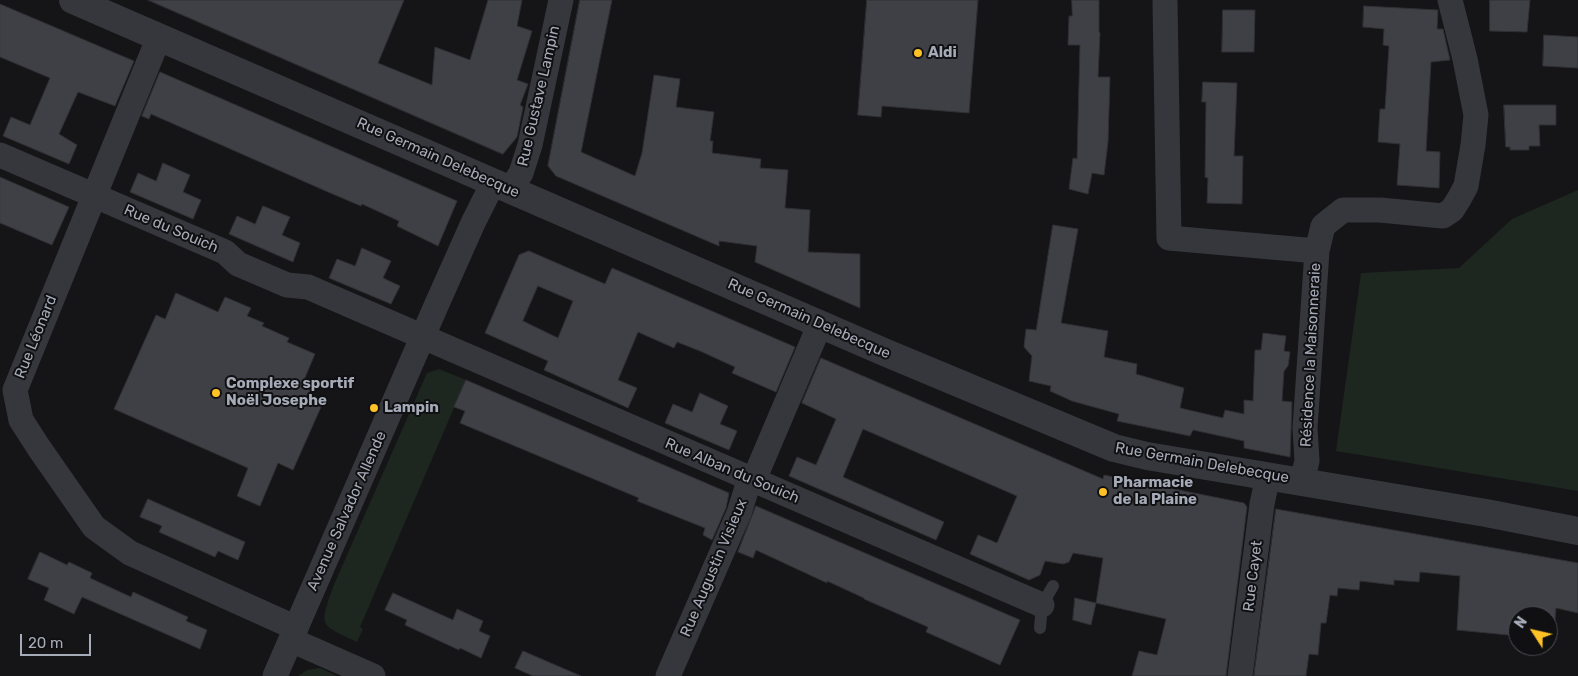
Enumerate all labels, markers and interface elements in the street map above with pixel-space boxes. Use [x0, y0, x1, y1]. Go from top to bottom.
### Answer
street label: Rue Gustave Lampin [514, 24, 564, 168]
place label: Aldi [928, 44, 957, 62]
marker: Aldi [912, 47, 924, 59]
street label: Rue Germain Delebecque [354, 114, 522, 202]
street label: Rue du Souich [121, 201, 221, 257]
street label: Résidence la Maisonneraie [1297, 262, 1325, 448]
street label: Rue Germain Delebecque [725, 275, 893, 363]
street label: Rue Léonard [11, 293, 61, 381]
place label: Complexe sportif Noël Josephe [226, 375, 354, 410]
marker: Complexe sportif Noël Josephe [210, 387, 222, 399]
place label: Lampin [384, 399, 439, 417]
marker: Lampin [368, 402, 380, 414]
street label: Avenue Salvador Allende [304, 428, 390, 594]
street label: Rue Alban du Souich [662, 435, 802, 507]
street label: Rue Germain Delebecque [1114, 439, 1290, 487]
place label: Pharmacie de la Plaine [1113, 474, 1197, 509]
marker: Pharmacie de la Plaine [1097, 486, 1109, 498]
street label: Rue Augustin Visieux [677, 496, 751, 640]
street label: Rue Cayet [1240, 540, 1266, 612]
north arrow [1508, 606, 1558, 656]
text: N [1511, 614, 1531, 632]
scale bar [22, 624, 94, 656]
text: 20 m [28, 634, 63, 652]

